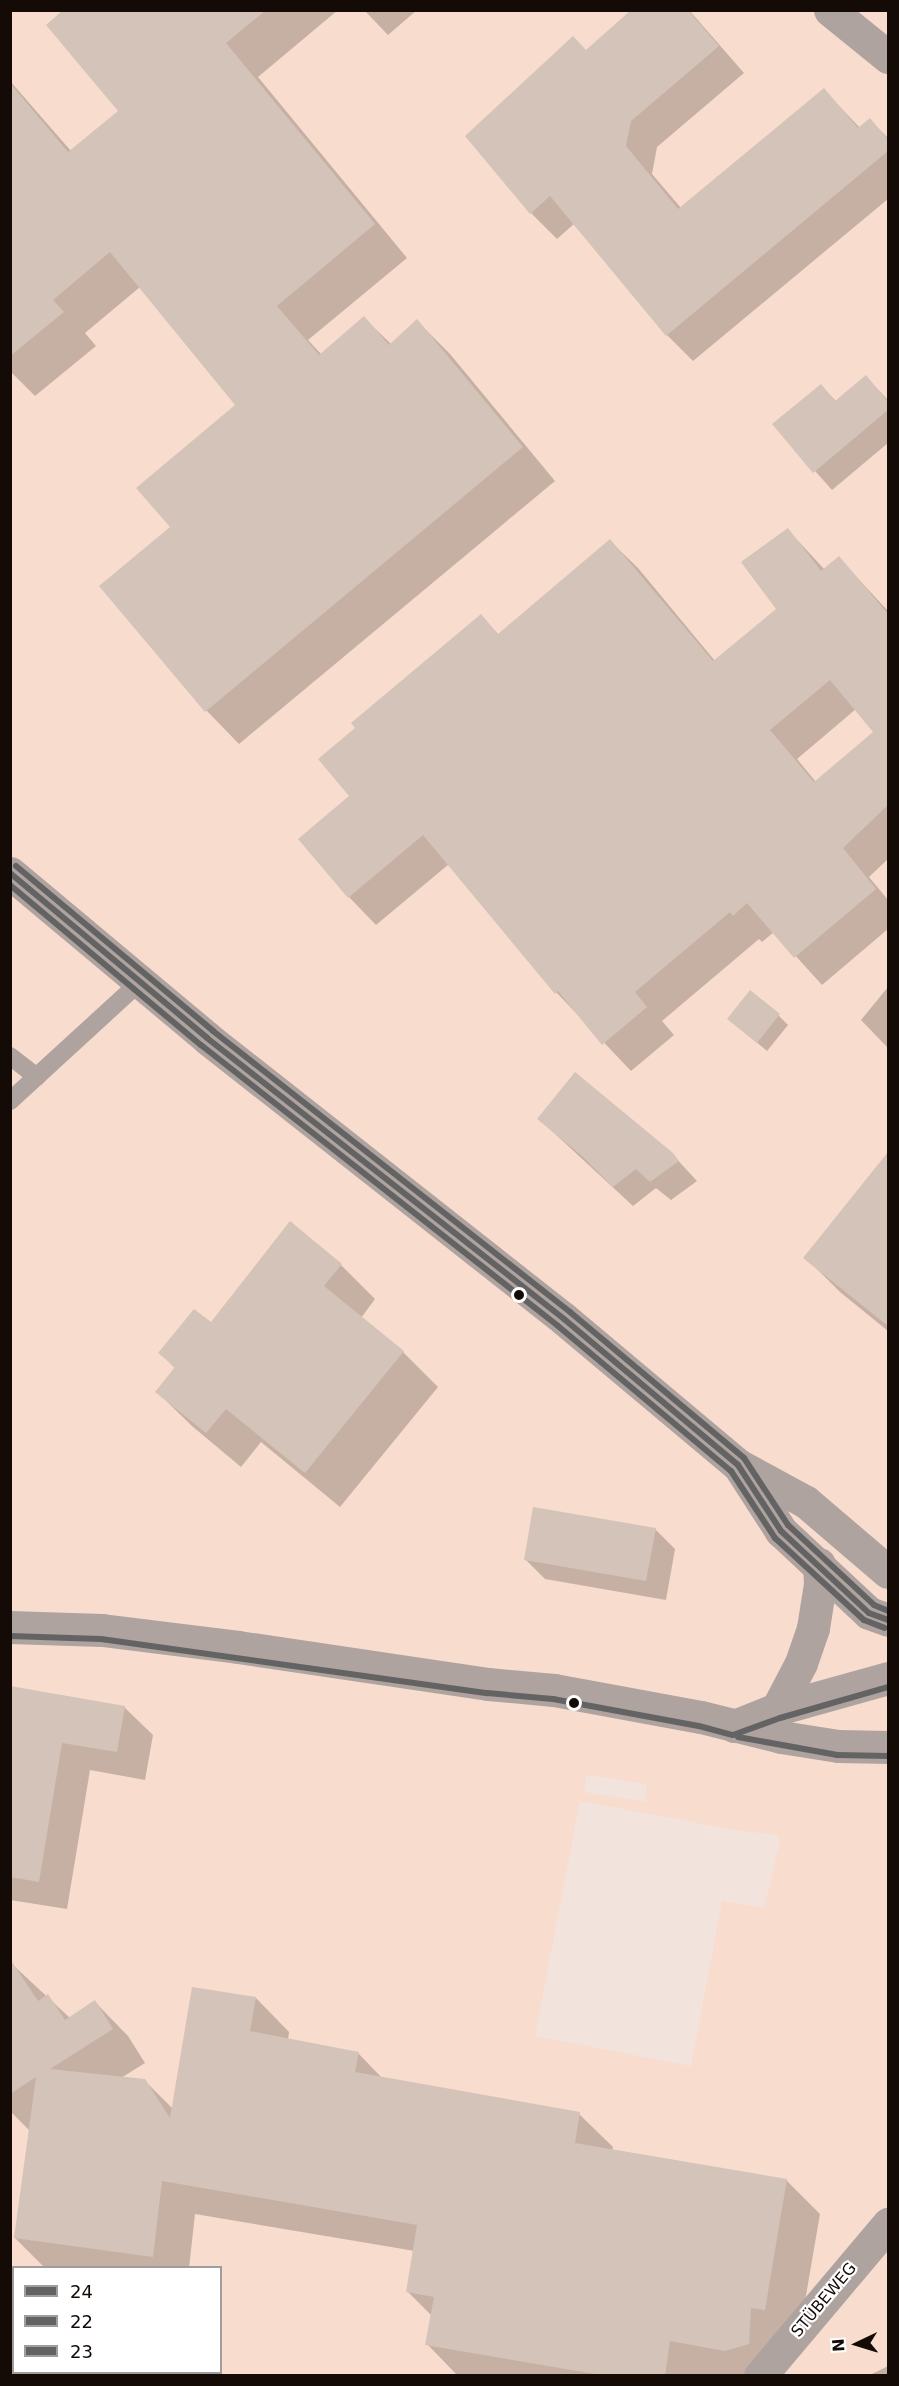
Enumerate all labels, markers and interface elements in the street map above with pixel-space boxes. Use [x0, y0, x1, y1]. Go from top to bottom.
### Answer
unlabelled marker [513, 1289, 525, 1301]
unlabelled marker [568, 1697, 580, 1709]
street label: STÜBEWEG [787, 2259, 861, 2341]
legend [12, 2266, 222, 2374]
text: 24 [70, 2281, 93, 2302]
text: 22 [70, 2311, 93, 2332]
north arrow [827, 2314, 887, 2374]
text: N [829, 2338, 848, 2353]
text: 23 [70, 2341, 93, 2362]

